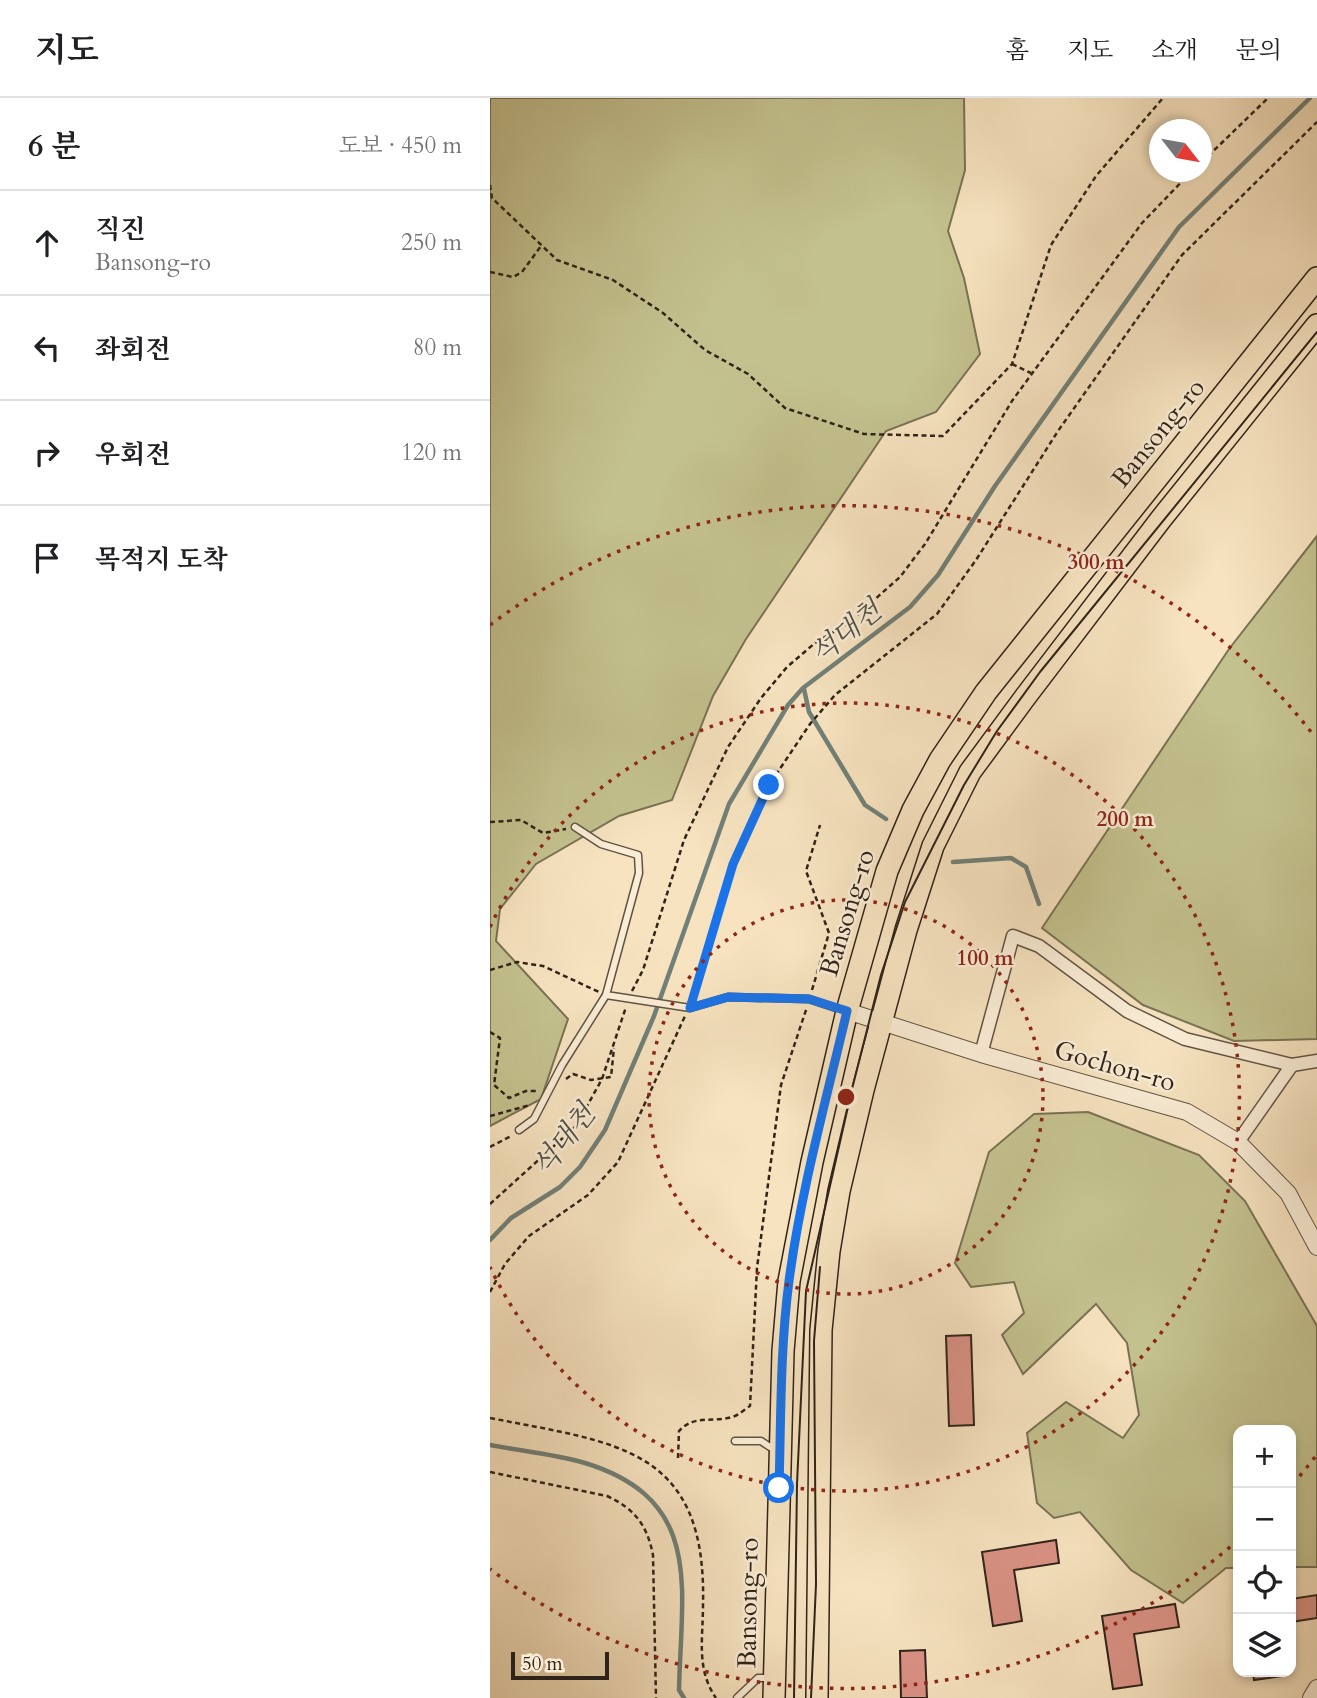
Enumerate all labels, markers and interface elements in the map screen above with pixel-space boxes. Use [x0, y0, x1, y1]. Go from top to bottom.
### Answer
text: 지도 [35, 28, 99, 73]
text: 홈 [1006, 34, 1029, 67]
text: 지도 [1067, 34, 1113, 67]
text: 소개 [1151, 34, 1198, 67]
text: 문의 [1236, 34, 1282, 67]
north arrow [1149, 119, 1212, 182]
text: 6 분 [28, 126, 80, 167]
text: 도보 · 450 m [338, 130, 462, 161]
text: 직진 [95, 212, 145, 247]
icon: ahead [28, 224, 66, 262]
text: 250 m [401, 227, 462, 258]
text: Bansong-ro [95, 247, 211, 278]
icon: left [28, 329, 66, 367]
text: 좌회전 [95, 332, 170, 367]
text: 80 m [413, 332, 462, 363]
street label: Bansong-ro [1103, 371, 1213, 495]
icon: right [28, 434, 66, 472]
text: 우회전 [95, 437, 170, 472]
text: 120 m [401, 437, 462, 468]
icon: arrive [28, 539, 66, 577]
text: 목적지 도착 [95, 542, 228, 577]
text: 300 m [1067, 548, 1125, 577]
water label: 석대천 [803, 590, 891, 672]
route end [753, 769, 784, 800]
text: 200 m [1096, 805, 1154, 834]
street label: Bansong-ro [811, 845, 883, 981]
text: 100 m [956, 944, 1014, 973]
street label: Gochon-ro [1050, 1032, 1180, 1100]
centre of rings [834, 1085, 858, 1109]
water label: 석대천 [524, 1095, 605, 1184]
map controls [1233, 1425, 1296, 1677]
button: + [1233, 1425, 1296, 1488]
route start [763, 1472, 794, 1503]
button: − [1233, 1488, 1296, 1551]
street label: Bansong-ro [729, 1537, 767, 1669]
button: locate [1233, 1551, 1296, 1614]
button: layers [1233, 1614, 1296, 1677]
scale bar [511, 1649, 609, 1681]
text: 50 m [522, 1651, 563, 1677]

